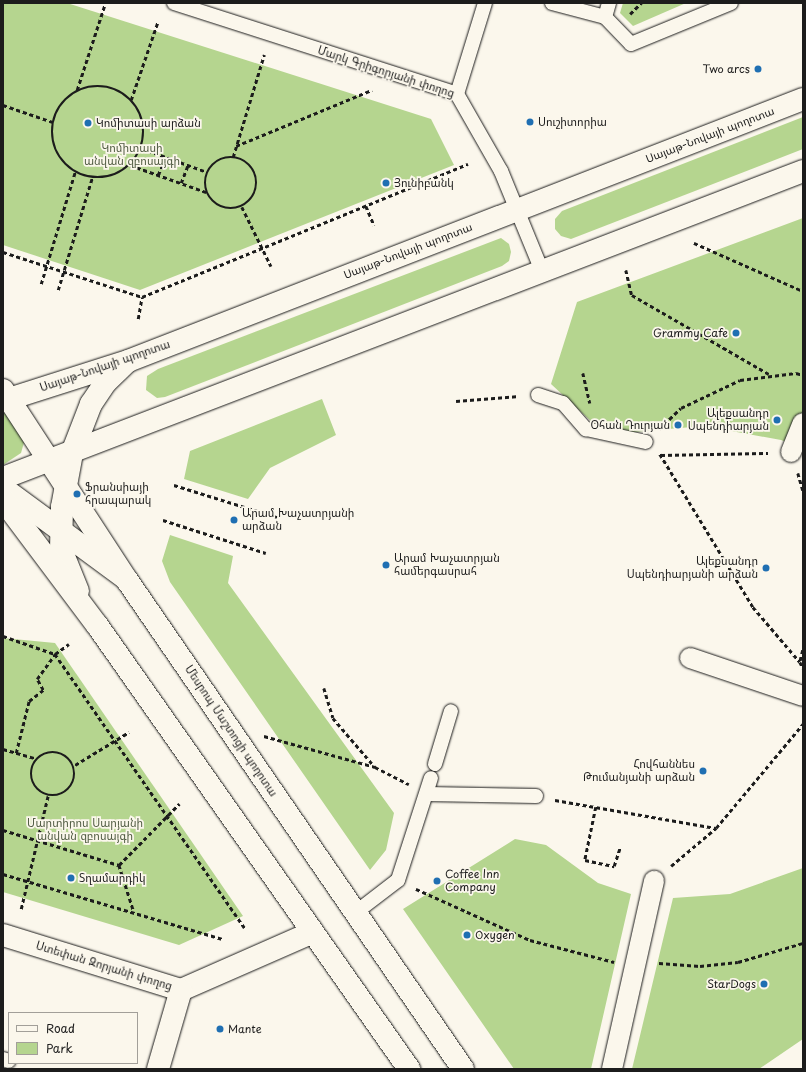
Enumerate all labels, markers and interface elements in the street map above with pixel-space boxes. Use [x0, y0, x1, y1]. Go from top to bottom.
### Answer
street label: Մարկ Գրիգորյանի փողոց [316, 44, 456, 100]
place label: Two arcs [702, 62, 750, 76]
marker: Two arcs [753, 64, 763, 74]
street label: Սայաթ-Նովայի պողոտա [644, 104, 776, 166]
place label: Սուշիտորիա [538, 115, 607, 129]
place label: Կոմիտասի արձան [96, 116, 201, 130]
marker: Սուշիտորիա [525, 117, 535, 127]
marker: Կոմիտասի արձան [83, 118, 93, 128]
park label: Կոմիտասի անվան զբոսայգի [84, 142, 180, 168]
place label: Յունիբանկ [394, 176, 454, 190]
marker: Յունիբանկ [381, 178, 391, 188]
street label: Սայաթ-Նովայի պողոտա [342, 220, 474, 282]
place label: Grammy Cafe [653, 326, 728, 340]
marker: Grammy Cafe [731, 328, 741, 338]
street label: Սայաթ-Նովայի պողոտա [38, 337, 172, 395]
place label: Ալեքսանդր Սպենդիարյան [688, 407, 769, 433]
marker: Ալեքսանդր Սպենդիարյան [772, 415, 782, 425]
place label: Օհան Դուրյան [590, 418, 670, 432]
marker: Օհան Դուրյան [673, 420, 683, 430]
place label: Ֆրանսիայի հրապարակ [85, 481, 151, 507]
marker: Ֆրանսիայի հրապարակ [72, 489, 82, 499]
place label: Արամ Խաչատրյանի արձան [242, 507, 354, 533]
marker: Արամ Խաչատրյանի արձան [229, 515, 239, 525]
place label: Արամ Խաչատրյան համերգասրահ [394, 552, 500, 578]
place label: Ալեքսանդր Սպենդիարյանի արձան [627, 555, 758, 581]
marker: Արամ Խաչատրյան համերգասրահ [381, 560, 391, 570]
marker: Ալեքսանդր Սպենդիարյանի արձան [761, 563, 771, 573]
street label: Մեսրոպ Մաշտոցի պողոտա [182, 663, 280, 799]
place label: Հովհաննես Թումանյանի արձան [583, 758, 695, 784]
marker: Հովհաննես Թումանյանի արձան [698, 766, 708, 776]
park label: Մարտիրոս Սարյանի անվան զբոսայգի [27, 817, 143, 843]
place label: Coffee Inn Company [445, 868, 500, 894]
place label: Տղամարդիկ [79, 871, 145, 885]
marker: Տղամարդիկ [66, 873, 76, 883]
marker: Coffee Inn Company [432, 876, 442, 886]
place label: Oxygen [475, 928, 515, 942]
marker: Oxygen [462, 930, 472, 940]
street label: Ստեփան Զորյանի փողոց [34, 939, 174, 993]
place label: StarDogs [707, 977, 756, 991]
marker: StarDogs [759, 979, 769, 989]
legend [8, 1012, 138, 1064]
text: Road [46, 1019, 75, 1037]
place label: Mante [228, 1022, 262, 1036]
marker: Mante [215, 1024, 225, 1034]
text: Park [46, 1039, 73, 1057]

